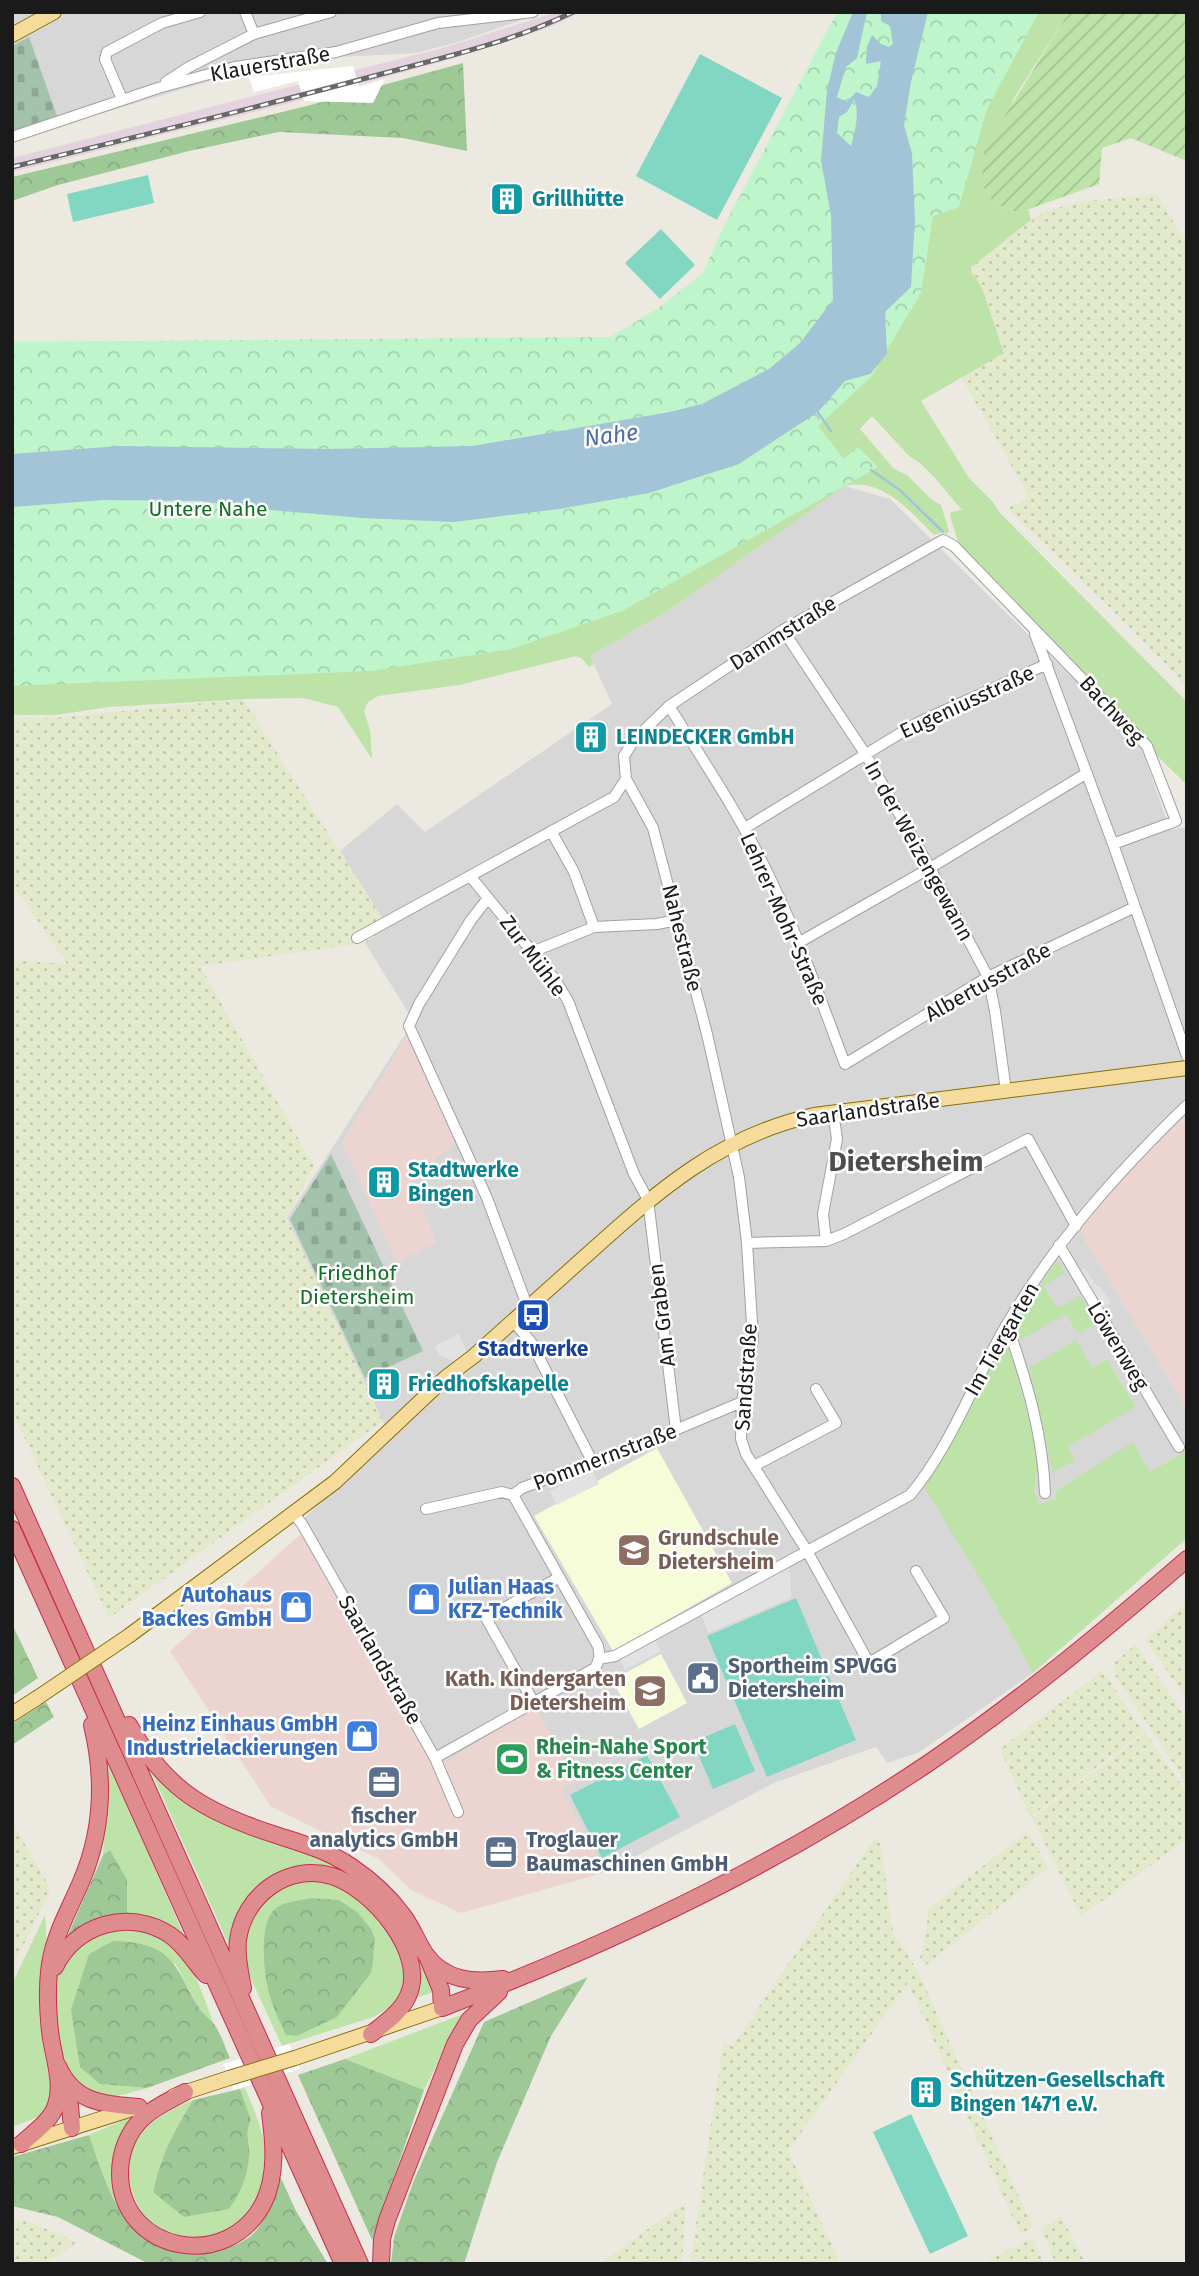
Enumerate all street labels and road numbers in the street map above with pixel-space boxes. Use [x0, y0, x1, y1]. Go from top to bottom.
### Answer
street label: Klauerstraße [208, 41, 332, 87]
street label: Dammstraße [725, 590, 841, 676]
street label: Eugeniusstraße [896, 660, 1038, 744]
street label: Bachweg [1074, 670, 1150, 750]
street label: In der Weizengewann [859, 756, 979, 946]
street label: Lehrer-Mohr-Straße [734, 829, 834, 1009]
street label: Nahestraße [656, 882, 708, 994]
street label: Zur Mühle [494, 910, 572, 1002]
street label: Albertusstraße [921, 937, 1055, 1027]
street label: Saarlandstraße [795, 1087, 941, 1133]
street label: Am Graben [643, 1262, 681, 1368]
street label: Im Tiergarten [959, 1278, 1045, 1400]
street label: Löwenweg [1082, 1297, 1155, 1395]
street label: Sandstraße [729, 1322, 763, 1432]
street label: Pommernstraße [529, 1418, 681, 1496]
street label: Saarlandstraße [333, 1591, 427, 1729]

